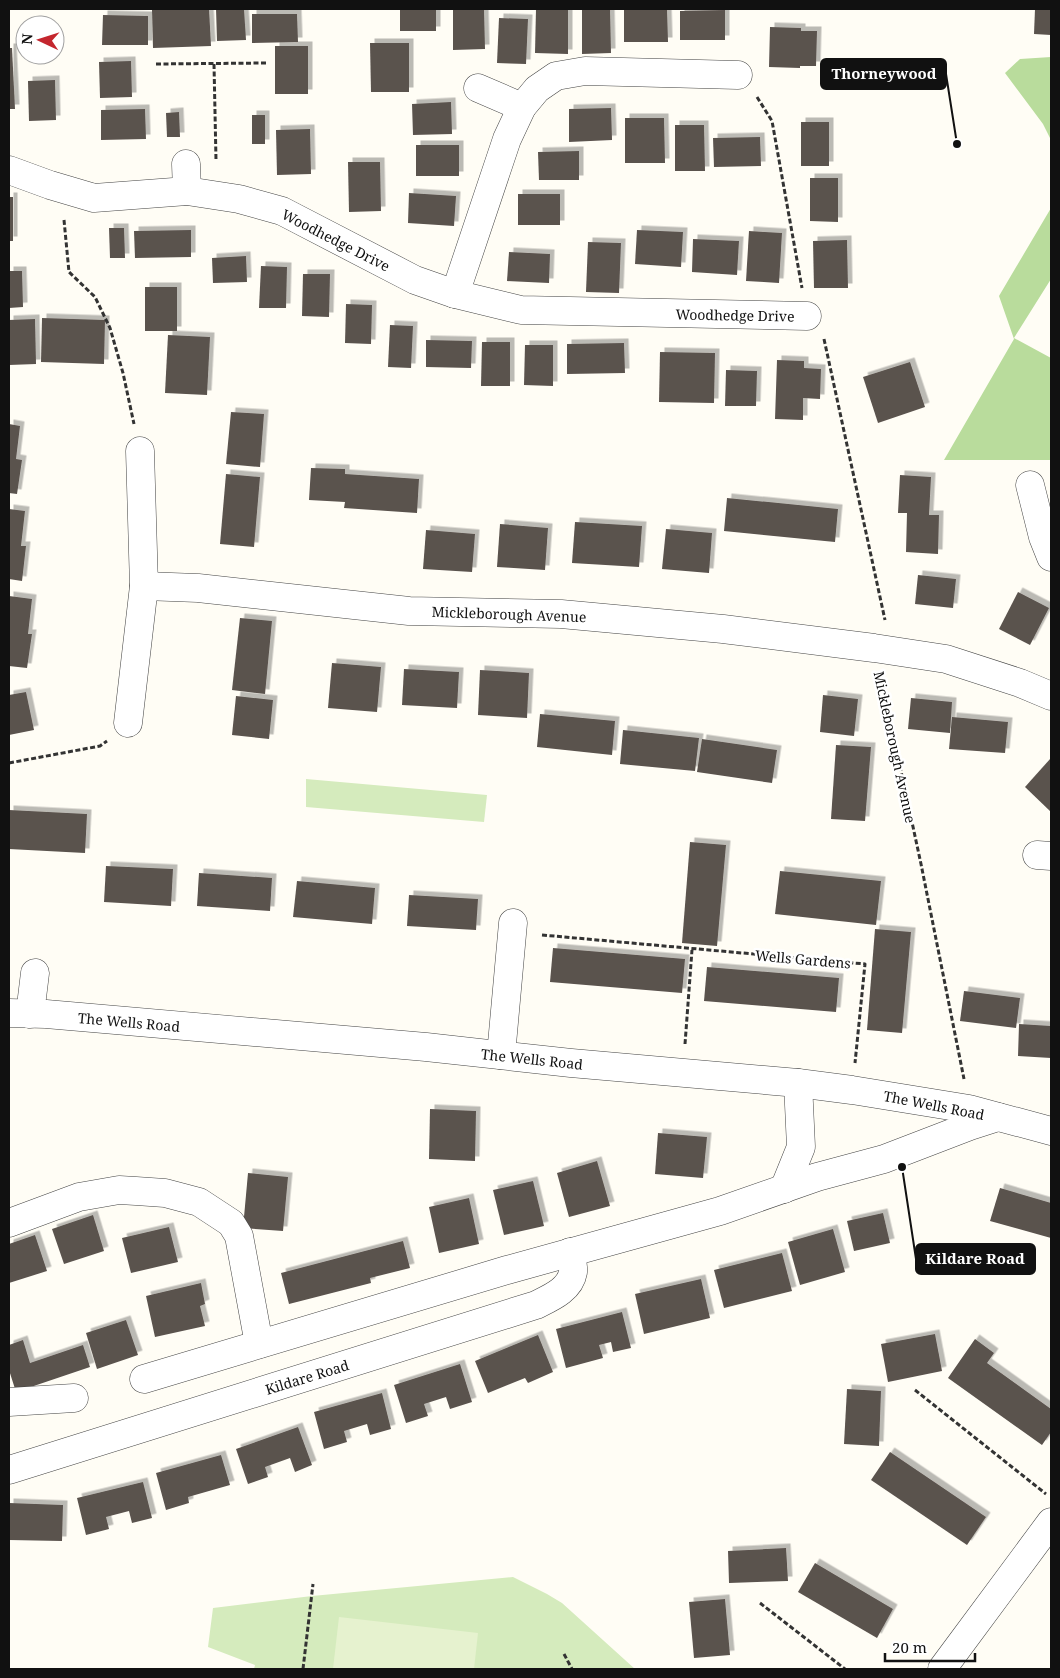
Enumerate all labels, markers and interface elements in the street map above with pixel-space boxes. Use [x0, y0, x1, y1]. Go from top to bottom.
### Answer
north arrow [15, 15, 65, 65]
text: N [17, 33, 36, 45]
callout: Thorneywood [821, 59, 946, 89]
text: Thorneywood [831, 63, 937, 83]
street label: Woodhedge Drive [279, 205, 393, 275]
street label: Woodhedge Drive [675, 304, 795, 326]
street label: Mickleborough Avenue [431, 602, 587, 626]
street label: Mickleborough Avenue [870, 669, 920, 825]
street label: Wells Gardens [754, 945, 852, 973]
street label: The Wells Road [77, 1008, 181, 1036]
street label: The Wells Road [480, 1044, 584, 1074]
street label: The Wells Road [882, 1086, 986, 1124]
callout: Kildare Road [916, 1244, 1035, 1274]
text: Kildare Road [925, 1248, 1025, 1268]
street label: Kildare Road [263, 1355, 352, 1399]
scale bar [885, 1630, 975, 1662]
text: 20 m [892, 1637, 927, 1657]

